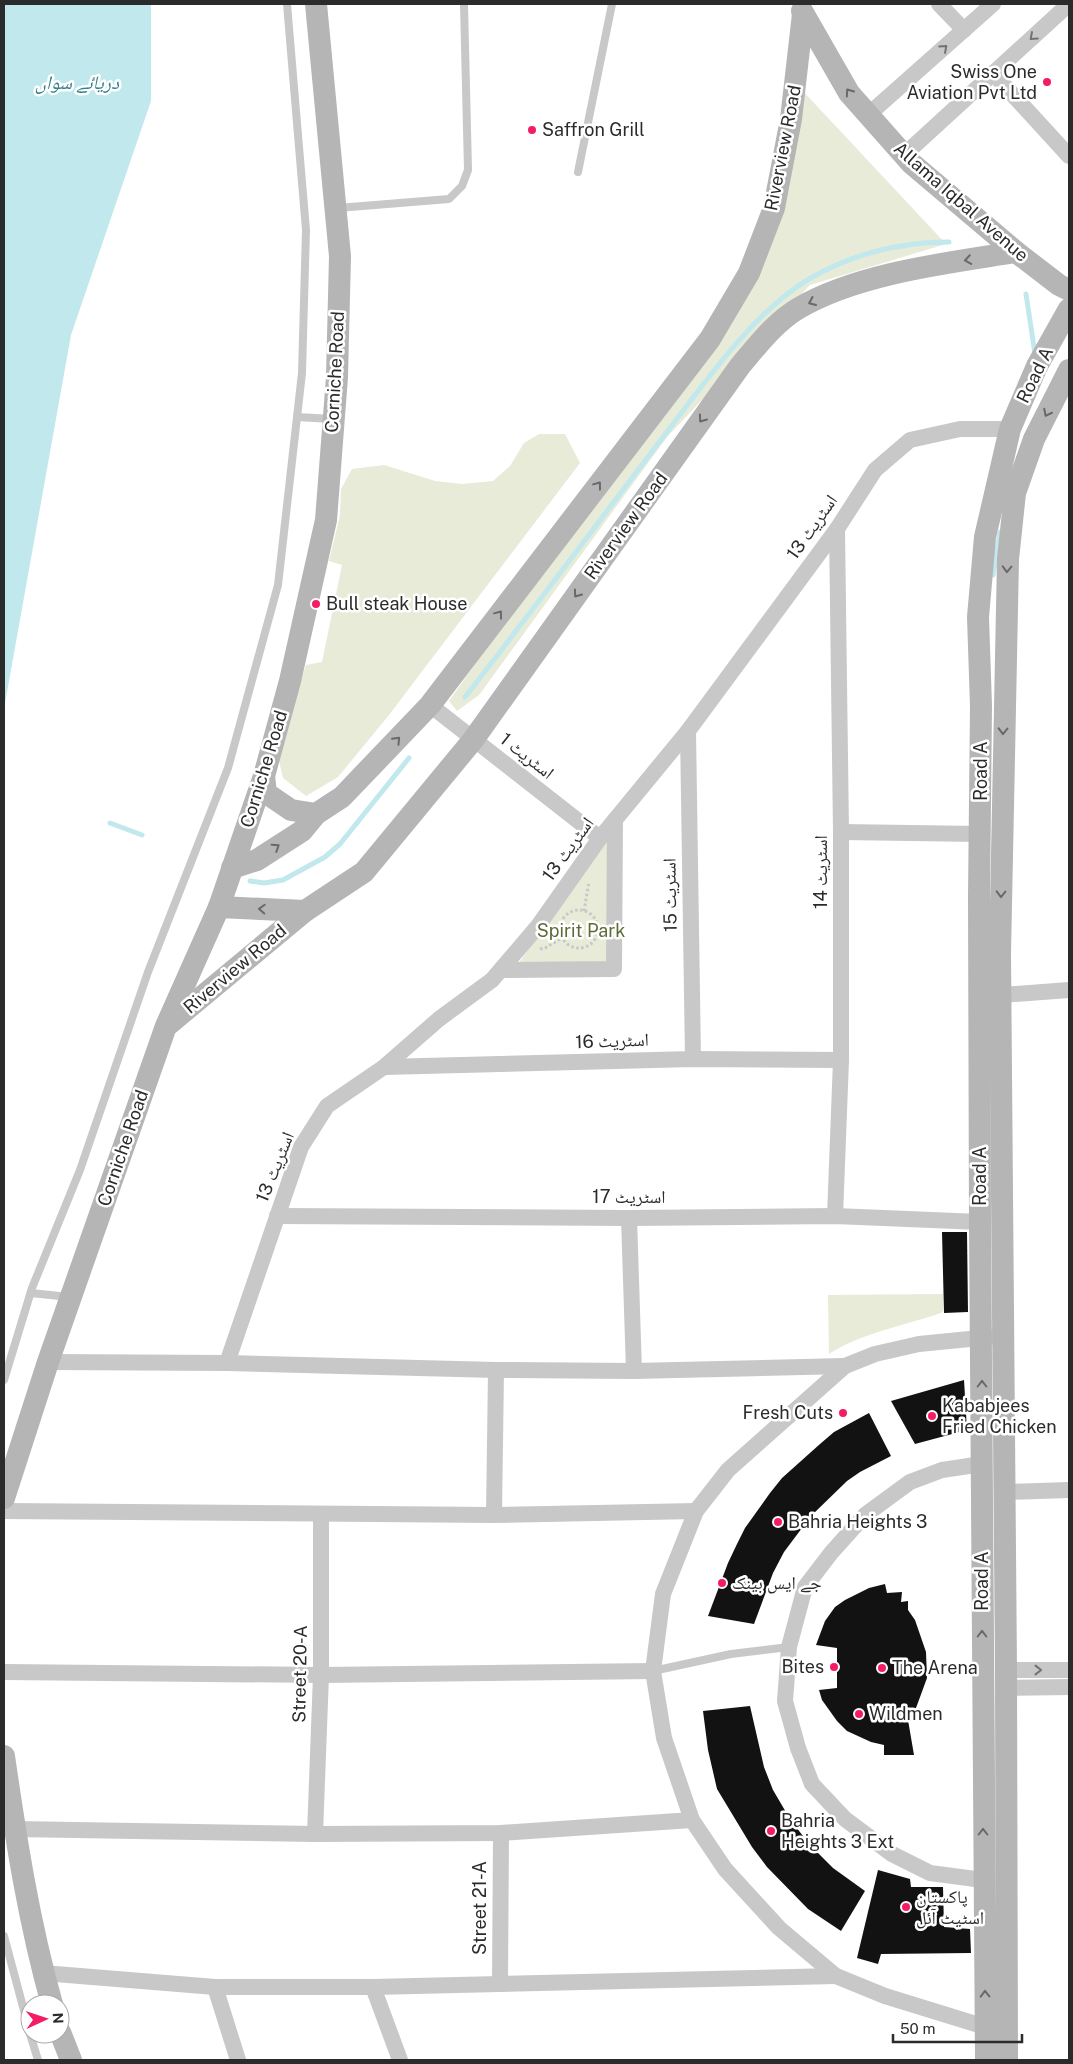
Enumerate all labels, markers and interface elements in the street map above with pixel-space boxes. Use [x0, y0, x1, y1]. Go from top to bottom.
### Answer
one-way arrow [1030, 31, 1039, 40]
one-way arrow [938, 45, 947, 54]
place label: Swiss One Aviation Pvt Ltd [907, 61, 1037, 103]
water label: دریائے سواں [35, 71, 119, 94]
marker: Swiss One Aviation Pvt Ltd [1041, 76, 1053, 88]
street label: Riverview Road [760, 83, 805, 212]
one-way arrow [846, 88, 855, 97]
place label: Saffron Grill [542, 119, 645, 140]
marker: Saffron Grill [526, 124, 538, 136]
street label: Allama Iqbal Avenue [890, 138, 1033, 266]
one-way arrow [963, 254, 972, 264]
one-way arrow [808, 296, 817, 306]
street label: Corniche Road [321, 311, 348, 433]
street label: Road A [1012, 343, 1057, 406]
one-way arrow [1043, 408, 1053, 417]
one-way arrow [699, 413, 708, 423]
street label: Riverview Road [580, 468, 672, 583]
one-way arrow [593, 482, 601, 491]
street label: اسٹریٹ 13 [782, 490, 842, 563]
one-way arrow [1002, 565, 1013, 573]
one-way arrow [574, 588, 583, 598]
place label: Bull steak House [326, 593, 467, 614]
marker: Bull steak House [310, 598, 322, 610]
one-way arrow [494, 611, 502, 620]
street label: Corniche Road [236, 708, 291, 830]
one-way arrow [998, 727, 1009, 735]
street label: اسٹریٹ 1 [496, 728, 558, 783]
one-way arrow [391, 737, 400, 746]
street label: Road A [970, 741, 991, 801]
street label: اسٹریٹ 13 [537, 813, 598, 885]
street label: اسٹریٹ 14 [810, 835, 831, 909]
one-way arrow [271, 844, 280, 854]
street label: اسٹریٹ 15 [658, 858, 681, 932]
one-way arrow [996, 890, 1006, 898]
one-way arrow [258, 904, 266, 915]
street label: Riverview Road [179, 920, 290, 1018]
park label: Spirit Park [537, 920, 625, 941]
street label: اسٹریٹ 16 [575, 1029, 649, 1053]
street label: Corniche Road [93, 1087, 152, 1209]
street label: اسٹریٹ 13 [251, 1129, 298, 1205]
street label: Road A [969, 1146, 990, 1206]
street label: اسٹریٹ 17 [592, 1186, 666, 1207]
one-way arrow [977, 1380, 987, 1388]
place label: Kababjees Fried Chicken [942, 1395, 1057, 1437]
place label: Fresh Cuts [742, 1402, 833, 1423]
marker: Fresh Cuts [837, 1407, 849, 1419]
marker: Kababjees Fried Chicken [926, 1410, 938, 1422]
place label: Bahria Heights 3 [788, 1511, 927, 1532]
marker: Bahria Heights 3 [772, 1516, 784, 1528]
street label: Road A [971, 1551, 992, 1611]
place label: جے ایس بینک [732, 1572, 822, 1594]
marker: جے ایس بینک [716, 1577, 728, 1589]
street label: Street 20-A [288, 1625, 311, 1723]
one-way arrow [977, 1630, 987, 1638]
place label: Bites [781, 1656, 824, 1677]
place label: The Arena [892, 1657, 978, 1678]
marker: Bites [828, 1661, 840, 1673]
marker: The Arena [876, 1662, 888, 1674]
one-way arrow [1034, 1665, 1042, 1675]
place label: Wildmen [869, 1703, 943, 1724]
marker: Wildmen [853, 1708, 865, 1720]
place label: Bahria Heights 3 Ext [781, 1810, 894, 1852]
marker: Bahria Heights 3 Ext [765, 1825, 777, 1837]
one-way arrow [978, 1827, 988, 1835]
street label: Street 21-A [469, 1861, 490, 1955]
place label: پاکستان اسٹیٹ آئل [916, 1886, 984, 1929]
marker: پاکستان اسٹیٹ آئل [900, 1901, 912, 1913]
one-way arrow [980, 1990, 990, 1998]
north arrow [20, 1994, 70, 2044]
text: N [50, 2012, 66, 2024]
scale bar [893, 2012, 1022, 2044]
text: 50 m [900, 2020, 935, 2037]

